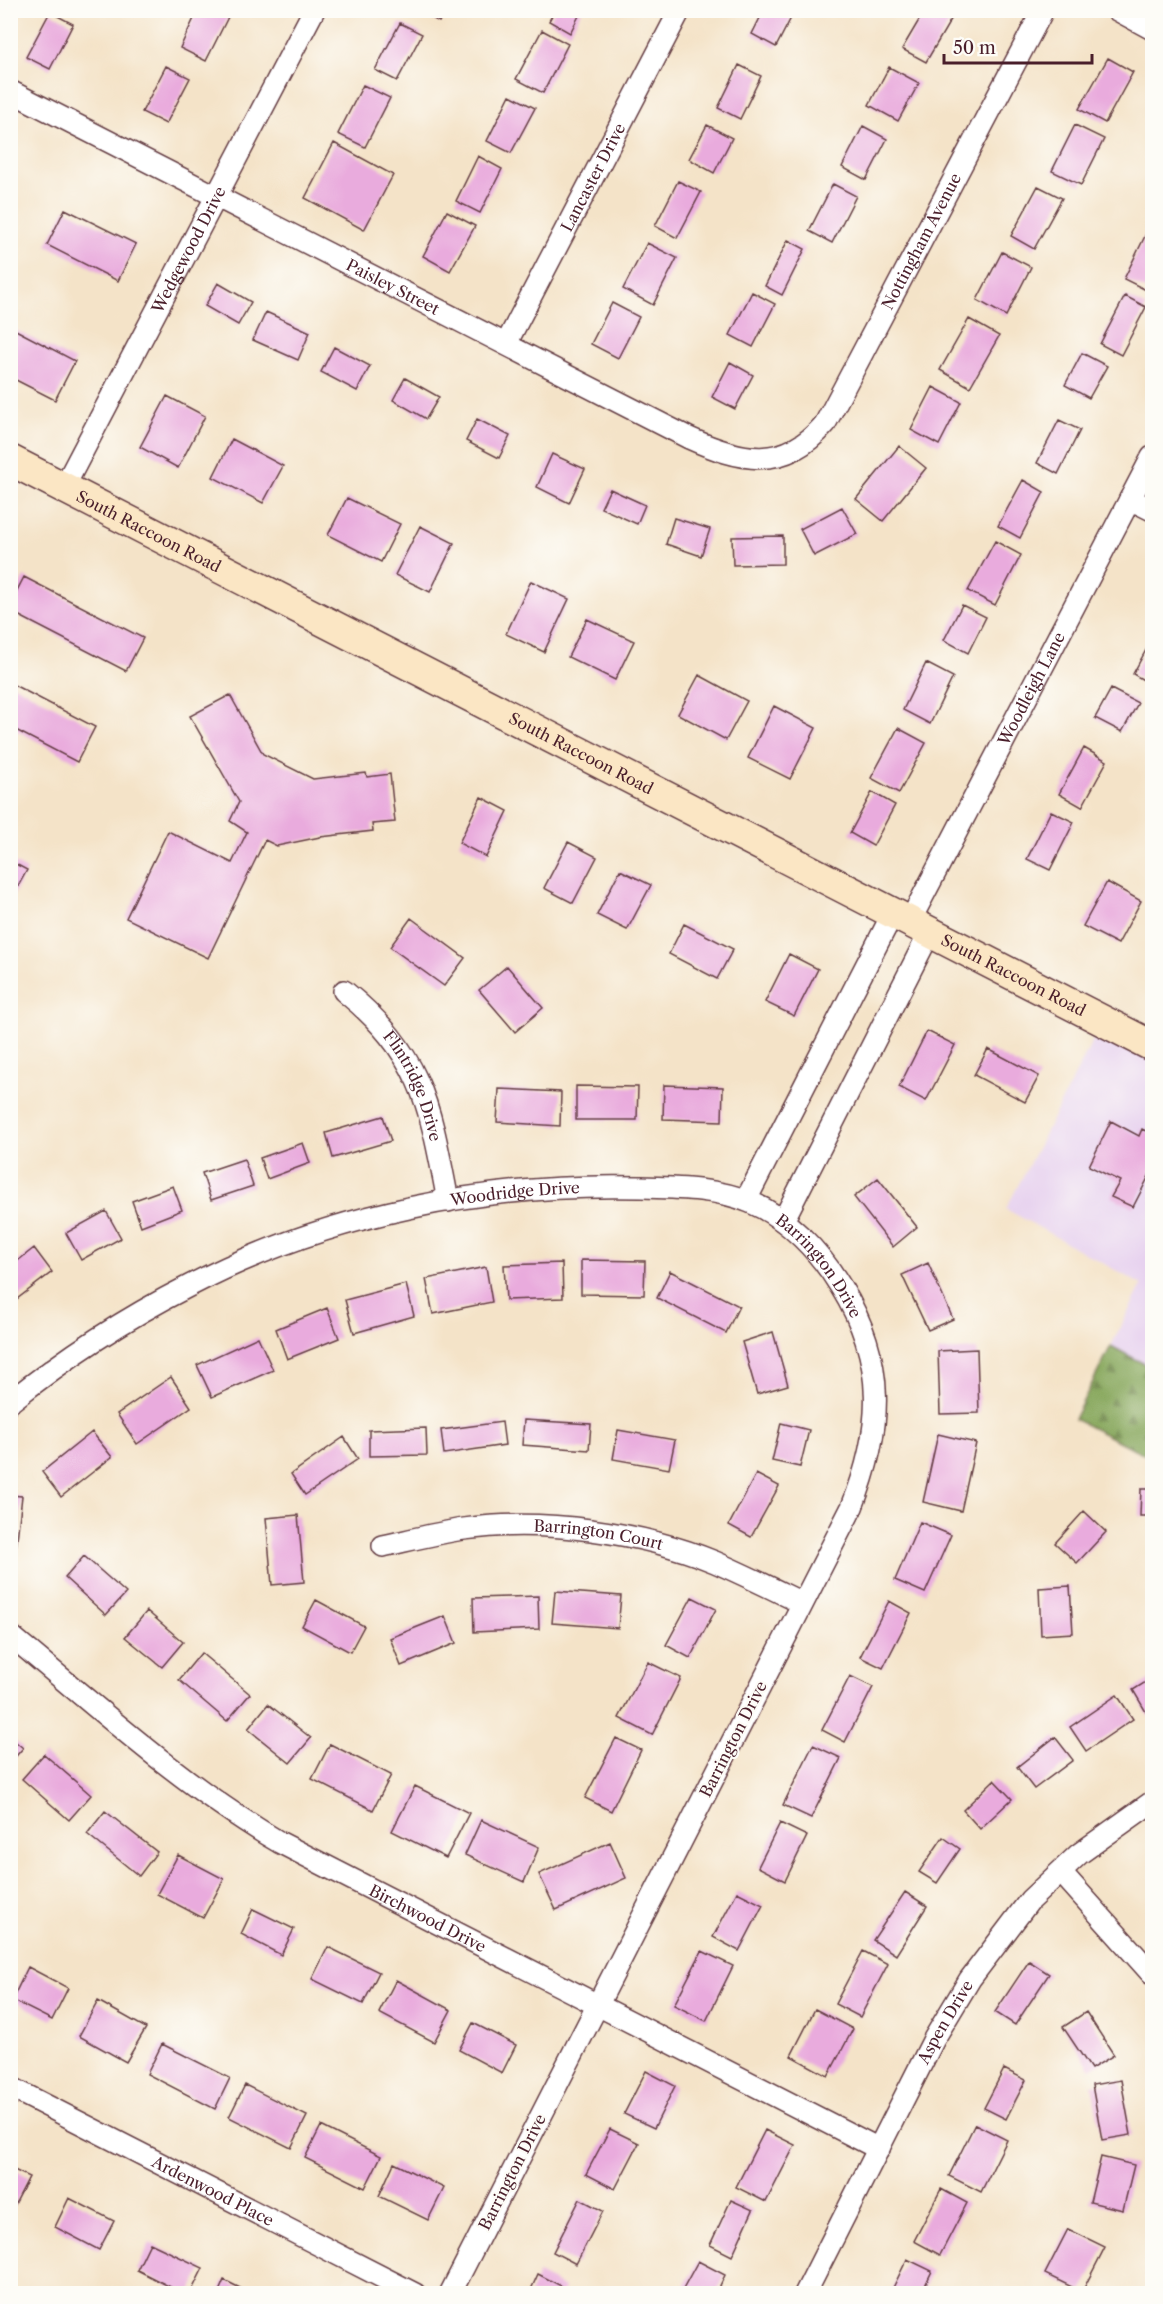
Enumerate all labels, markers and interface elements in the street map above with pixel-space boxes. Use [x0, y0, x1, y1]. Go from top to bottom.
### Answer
scale bar [944, 27, 1092, 65]
text: 50 m [953, 37, 996, 59]
street label: Lancaster Drive [556, 120, 629, 235]
street label: Nottingham Avenue [877, 170, 965, 313]
street label: Wedgewood Drive [147, 183, 230, 317]
street label: Paisley Street [343, 255, 443, 319]
street label: South Raccoon Road [73, 486, 225, 577]
street label: Woodleigh Lane [993, 629, 1069, 750]
street label: South Raccoon Road [506, 708, 657, 799]
street label: South Raccoon Road [938, 930, 1089, 1020]
street label: Flintridge Drive [379, 1026, 446, 1143]
street label: Woodridge Drive [448, 1177, 580, 1210]
street label: Barrington Drive [772, 1210, 866, 1321]
street label: Barrington Court [533, 1515, 666, 1554]
street label: Barrington Drive [695, 1678, 771, 1800]
street label: Birchwood Drive [366, 1880, 490, 1956]
street label: Aspen Drive [913, 1976, 977, 2068]
street label: Barrington Drive [474, 2111, 550, 2233]
street label: Ardenwood Place [148, 2151, 277, 2230]

